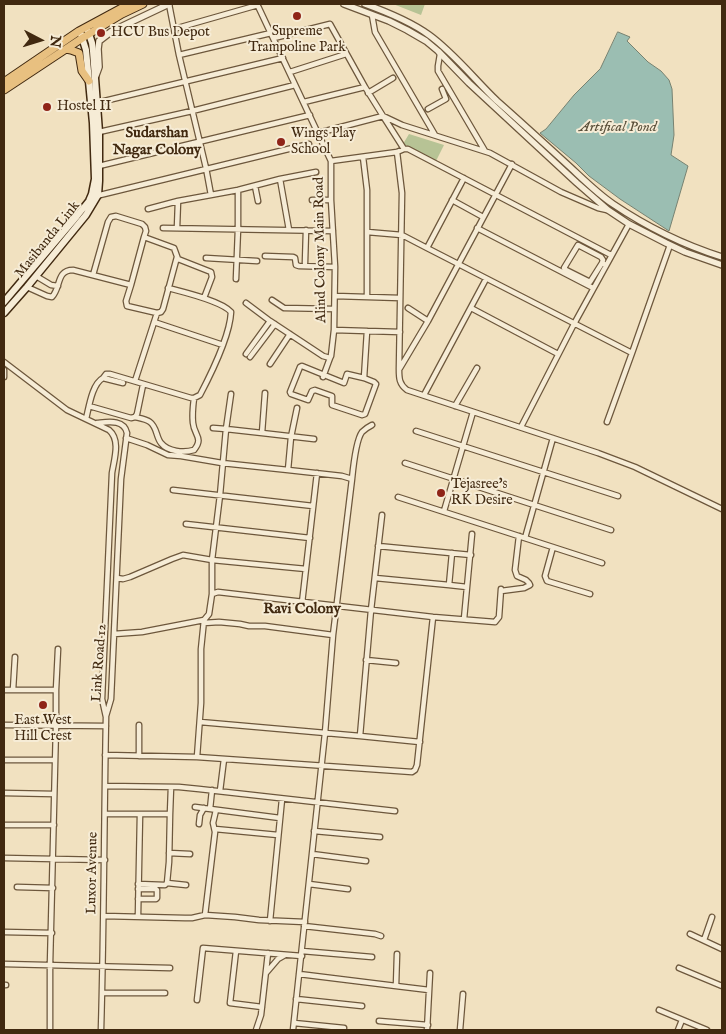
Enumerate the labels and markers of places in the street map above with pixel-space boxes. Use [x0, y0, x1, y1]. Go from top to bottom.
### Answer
marker: Supreme Trampoline Park [291, 10, 303, 22]
place label: Supreme Trampoline Park [248, 24, 346, 56]
place label: HCU Bus Depot [111, 25, 210, 41]
marker: HCU Bus Depot [95, 27, 107, 39]
place label: Hostel II [57, 99, 111, 115]
marker: Hostel II [41, 101, 53, 113]
place label: Wings Play School [291, 126, 356, 158]
marker: Wings Play School [275, 136, 287, 148]
place label: Tejasree's RK Desire [451, 477, 513, 510]
marker: Tejasree's RK Desire [435, 487, 447, 499]
marker: East West Hill Crest [37, 699, 49, 711]
place label: East West Hill Crest [14, 713, 72, 746]

